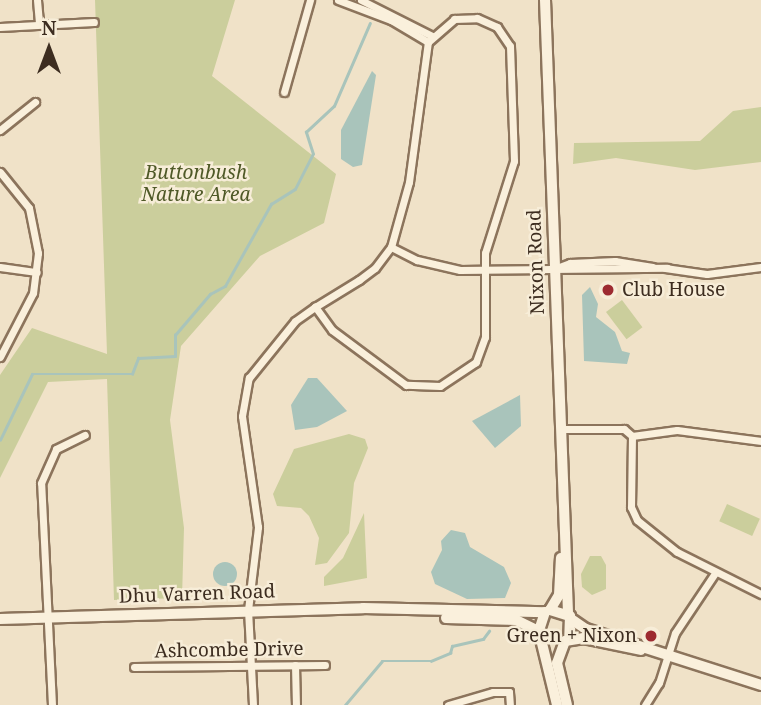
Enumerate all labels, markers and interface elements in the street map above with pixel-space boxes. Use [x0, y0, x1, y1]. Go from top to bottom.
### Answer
north arrow [14, 14, 84, 84]
text: N [42, 15, 56, 41]
park label: Buttonbush Nature Area [142, 162, 250, 206]
street label: Nixon Road [523, 209, 549, 315]
place label: Club House [622, 279, 725, 301]
marker: Club House [600, 282, 616, 298]
street label: Dhu Varren Road [118, 580, 276, 608]
place label: Green + Nixon [507, 625, 637, 647]
marker: Green + Nixon [643, 628, 659, 644]
street label: Ashcombe Drive [154, 637, 304, 663]

